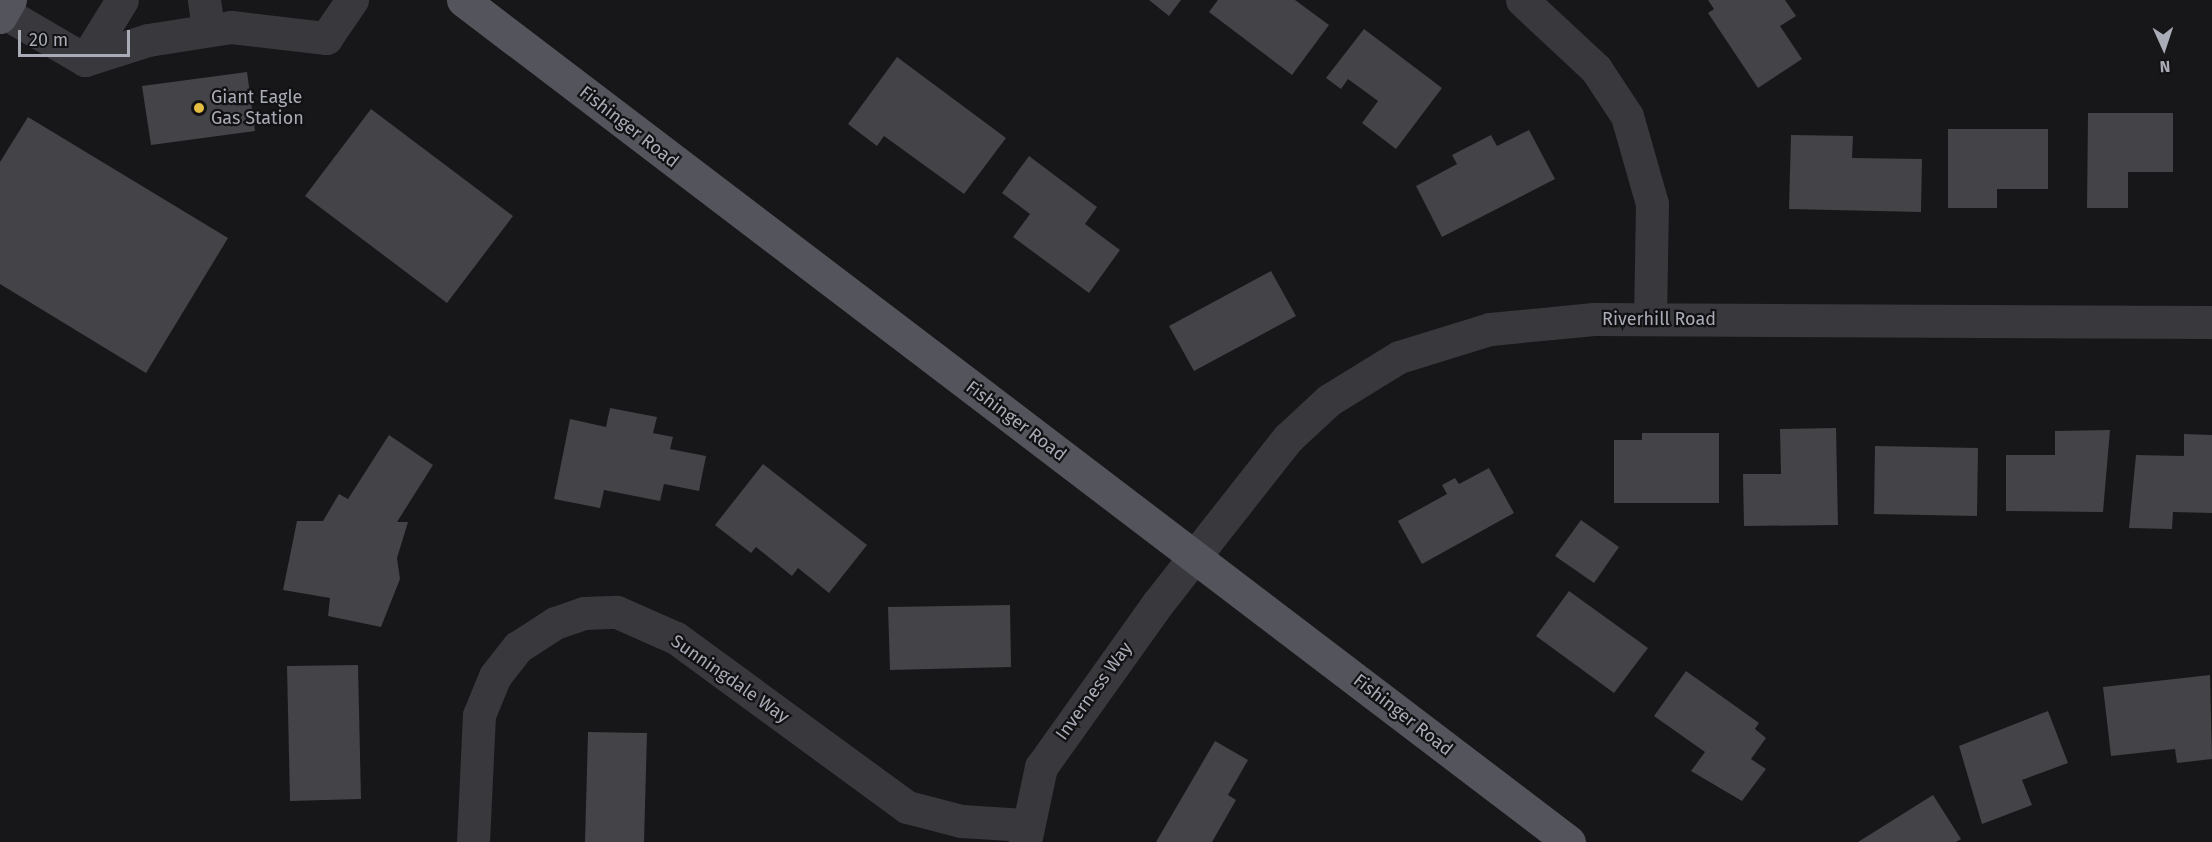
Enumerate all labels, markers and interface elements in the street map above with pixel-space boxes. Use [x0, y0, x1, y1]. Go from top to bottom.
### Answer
scale bar [21, 18, 134, 56]
north arrow [2134, 18, 2194, 78]
text: 20 m [29, 29, 68, 51]
text: N [2159, 57, 2171, 76]
street label: Fishinger Road [575, 82, 683, 172]
place label: Giant Eagle Gas Station [211, 87, 304, 130]
marker: Giant Eagle Gas Station [192, 101, 206, 115]
street label: Riverhill Road [1602, 308, 1716, 330]
street label: Fishinger Road [962, 376, 1070, 466]
street label: Sunningdale Way [667, 630, 793, 728]
street label: Inverness Way [1051, 638, 1137, 744]
street label: Fishinger Road [1349, 670, 1457, 760]

